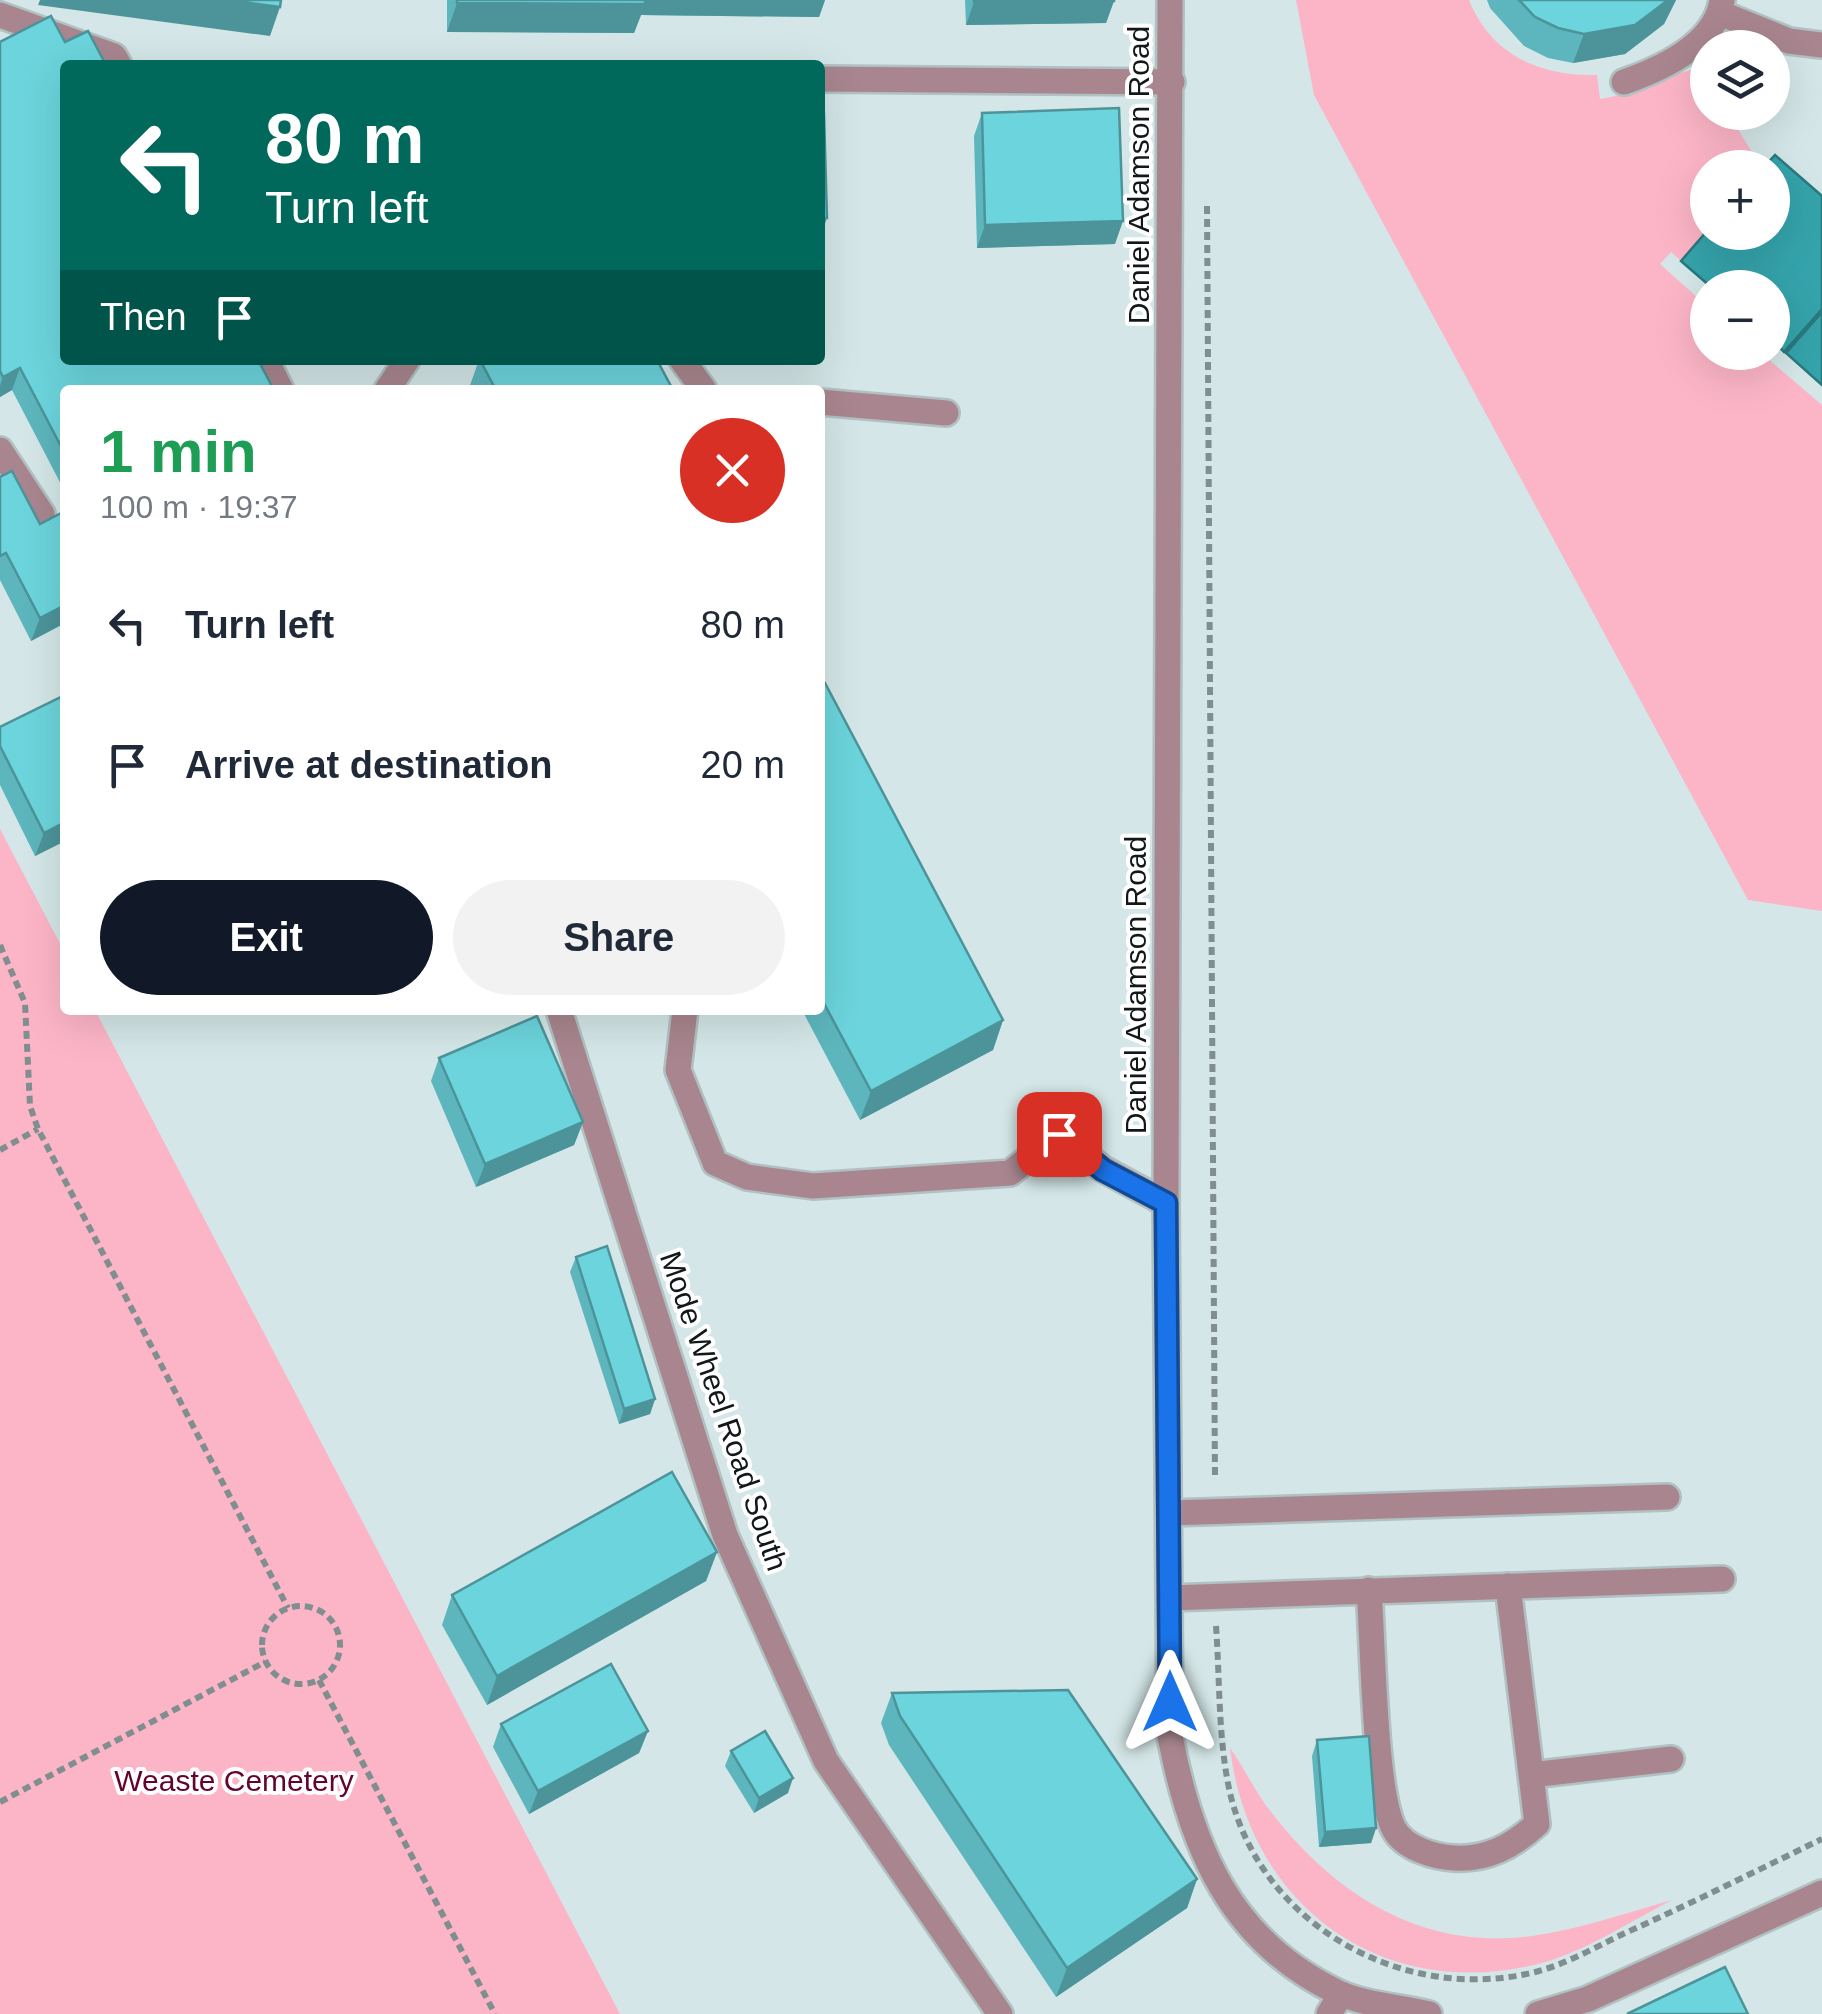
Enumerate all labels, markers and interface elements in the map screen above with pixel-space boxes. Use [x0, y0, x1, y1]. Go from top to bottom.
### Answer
street label: Daniel Adamson Road [1122, 26, 1155, 324]
map controls [1690, 30, 1790, 370]
button: layers [1690, 30, 1790, 130]
icon: left [100, 100, 230, 230]
text: 80 m [265, 100, 425, 178]
button: + [1690, 150, 1790, 250]
text: Turn left [265, 182, 428, 233]
button: − [1690, 270, 1790, 370]
icon: arrive [207, 290, 262, 345]
text: Then [100, 296, 187, 338]
text: 1 min [100, 418, 257, 485]
button: close [680, 418, 785, 523]
text: 100 m · 19:37 [100, 489, 297, 525]
icon: left [100, 598, 155, 653]
text: Turn left [185, 604, 334, 646]
text: 80 m [701, 604, 785, 646]
icon: arrive [100, 738, 155, 793]
text: Arrive at destination [185, 744, 552, 786]
text: 20 m [701, 744, 785, 786]
street label: Daniel Adamson Road [1119, 836, 1152, 1134]
button: Exit [100, 880, 433, 995]
button: Share [453, 880, 785, 995]
pin [1017, 1092, 1102, 1177]
icon: arrive [1032, 1107, 1087, 1162]
street label: Mode Wheel Road South [654, 1247, 794, 1575]
position arrow [1118, 1650, 1222, 1754]
park label: Weaste Cemetery [114, 1764, 354, 1797]

